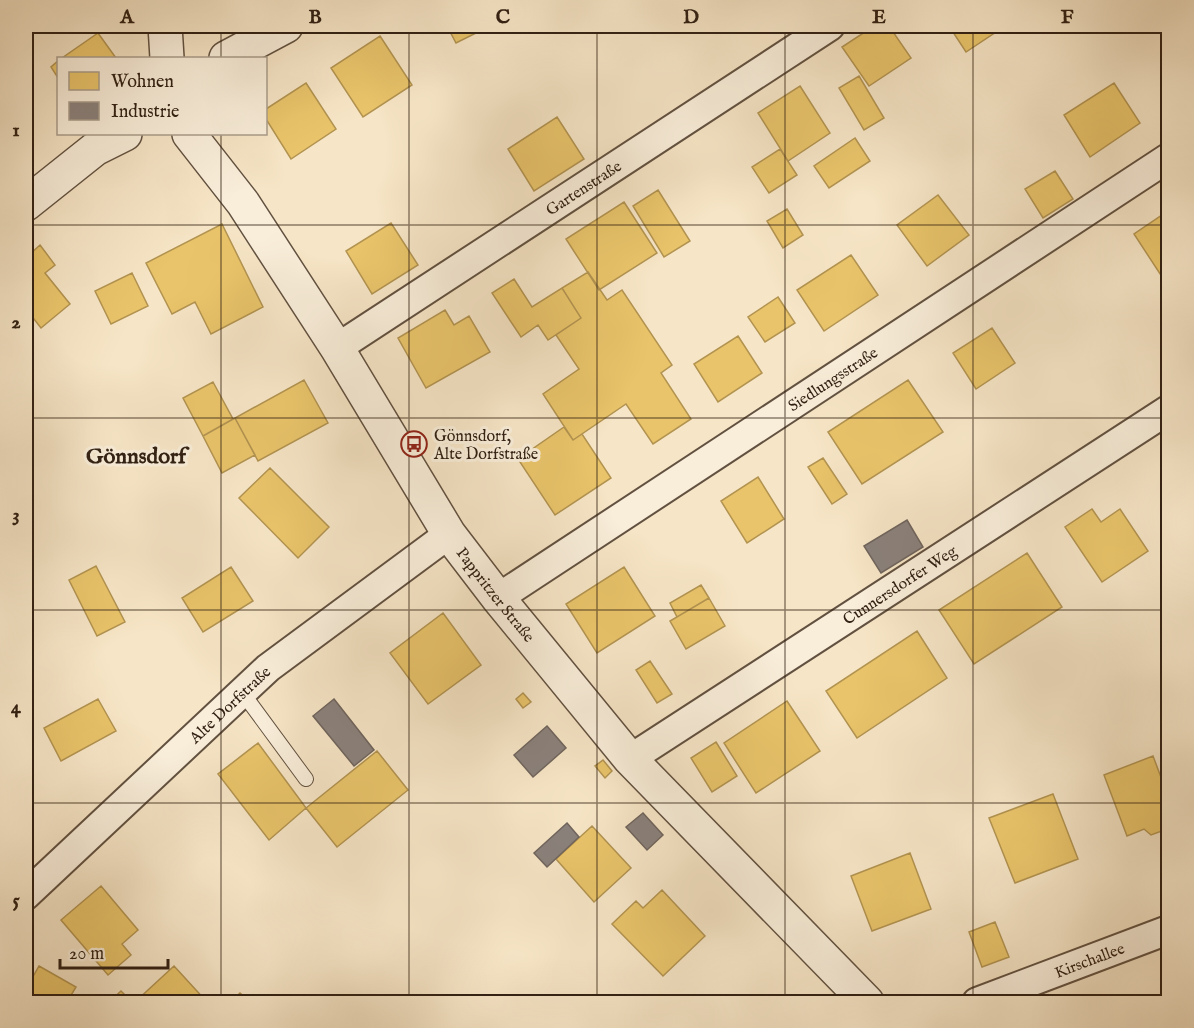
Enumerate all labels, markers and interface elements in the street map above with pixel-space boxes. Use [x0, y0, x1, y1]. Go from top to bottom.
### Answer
text: A [119, 5, 135, 30]
text: B [308, 5, 322, 30]
text: C [496, 5, 510, 30]
text: D [683, 5, 699, 30]
text: E [872, 5, 886, 30]
text: F [1061, 5, 1074, 30]
legend [57, 57, 267, 135]
text: Wohnen [111, 71, 174, 94]
text: Industrie [111, 101, 179, 124]
text: 1 [12, 118, 20, 143]
street label: Gartenstraße [543, 157, 626, 221]
text: 2 [11, 310, 21, 335]
street label: Siedlungsstraße [785, 343, 882, 417]
place label: Gönnsdorf, Alte Dorfstraße [433, 427, 538, 465]
bus stop icon: Gönnsdorf, Alte Dorfstraße [399, 429, 429, 459]
district label: Gönnsdorf [86, 443, 190, 471]
text: 3 [12, 503, 20, 528]
street label: Cunnersdorfer Weg [840, 542, 961, 630]
street label: Pappritzer Straße [451, 544, 538, 647]
street label: Alte Dorfstraße [185, 663, 276, 749]
text: 4 [11, 695, 22, 720]
text: 5 [12, 888, 20, 913]
scale bar [60, 932, 168, 970]
street label: Kirschallee [1052, 939, 1128, 984]
text: 20 m [69, 943, 104, 966]

